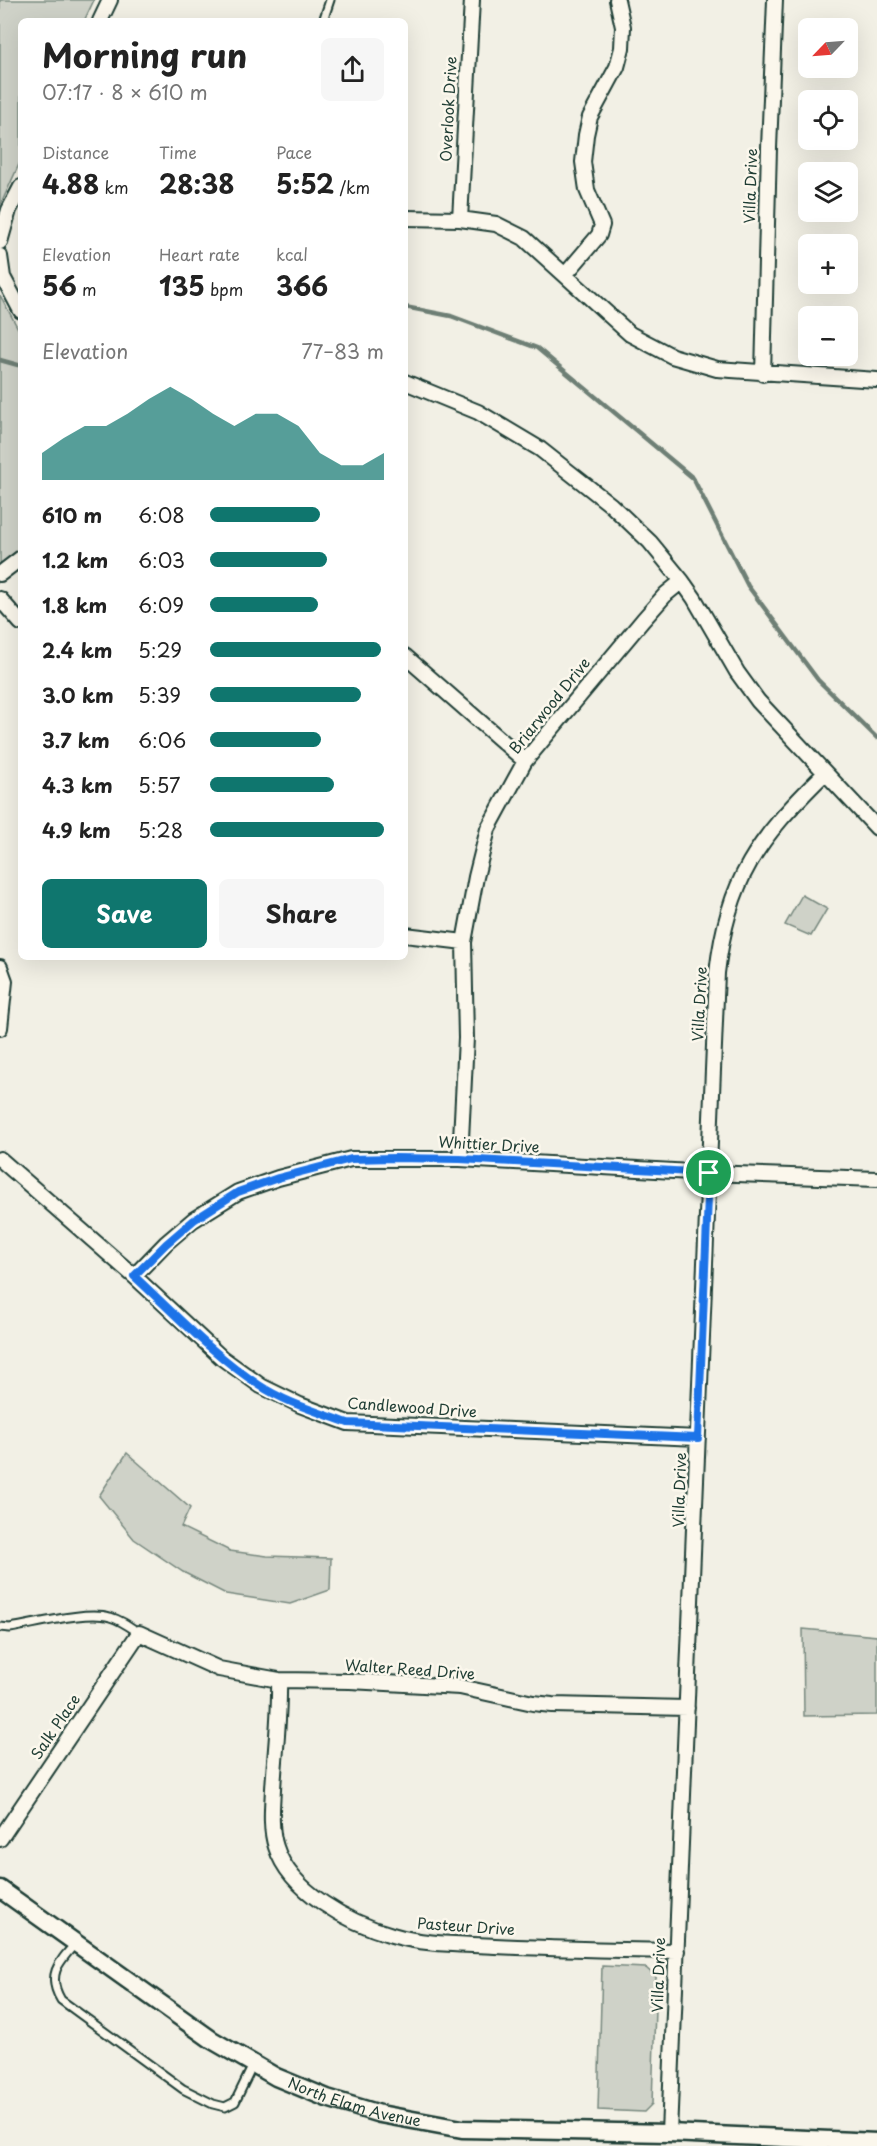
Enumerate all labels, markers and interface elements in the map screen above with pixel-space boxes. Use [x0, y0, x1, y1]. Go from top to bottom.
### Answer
north arrow [798, 18, 858, 78]
map controls [798, 18, 858, 366]
text: Morning run [42, 29, 247, 79]
button: share [321, 38, 384, 101]
street label: Overlook Drive [433, 55, 462, 162]
text: 07:17 · 8 × 610 m [42, 77, 208, 107]
button: locate [798, 90, 858, 150]
text: Distance [42, 140, 109, 164]
text: Time [159, 140, 197, 164]
text: Pace [276, 140, 312, 164]
street label: Villa Drive [737, 148, 762, 224]
button: layers [798, 162, 858, 222]
text: 4.88 [42, 164, 99, 203]
text: 28:38 [159, 164, 235, 203]
text: 5:52 [276, 164, 334, 203]
text: km [99, 175, 129, 199]
text: /km [334, 175, 370, 199]
button: + [798, 234, 858, 294]
text: Elevation [42, 242, 111, 266]
text: Heart rate [159, 242, 240, 266]
text: kcal [276, 242, 308, 266]
text: 56 [42, 266, 77, 305]
text: 135 [159, 266, 205, 305]
text: 366 [276, 266, 328, 305]
text: m [77, 277, 97, 301]
text: bpm [205, 277, 243, 301]
button: − [798, 306, 858, 366]
text: Elevation [42, 336, 128, 366]
text: 77–83 m [301, 336, 384, 366]
text: 610 m [42, 500, 102, 530]
text: 6:08 [138, 500, 185, 530]
text: 1.2 km [42, 545, 108, 575]
text: 6:03 [138, 545, 185, 575]
text: 1.8 km [42, 590, 107, 620]
text: 6:09 [138, 590, 184, 620]
text: 2.4 km [42, 635, 112, 665]
text: 5:29 [138, 635, 182, 665]
street label: Briarwood Drive [503, 652, 595, 758]
text: 3.0 km [42, 680, 114, 710]
text: 5:39 [138, 680, 181, 710]
text: 3.7 km [42, 725, 110, 755]
text: 6:06 [138, 725, 186, 755]
text: 4.3 km [42, 770, 113, 800]
text: 5:57 [138, 770, 181, 800]
text: 4.9 km [42, 815, 111, 845]
text: 5:28 [138, 815, 183, 845]
button: Save [42, 879, 207, 948]
button: Share [219, 879, 384, 948]
street label: Villa Drive [685, 966, 712, 1042]
street label: Whittier Drive [438, 1129, 540, 1158]
pin [683, 1147, 734, 1198]
icon: arrive [692, 1156, 725, 1189]
street label: Candlewood Drive [347, 1391, 478, 1423]
street label: Villa Drive [666, 1452, 691, 1528]
street label: Walter Reed Drive [344, 1652, 476, 1685]
street label: Salk Place [24, 1689, 85, 1764]
street label: Pasteur Drive [416, 1911, 516, 1940]
street label: Villa Drive [645, 1937, 670, 2013]
street label: North Elam Avenue [285, 2070, 423, 2131]

